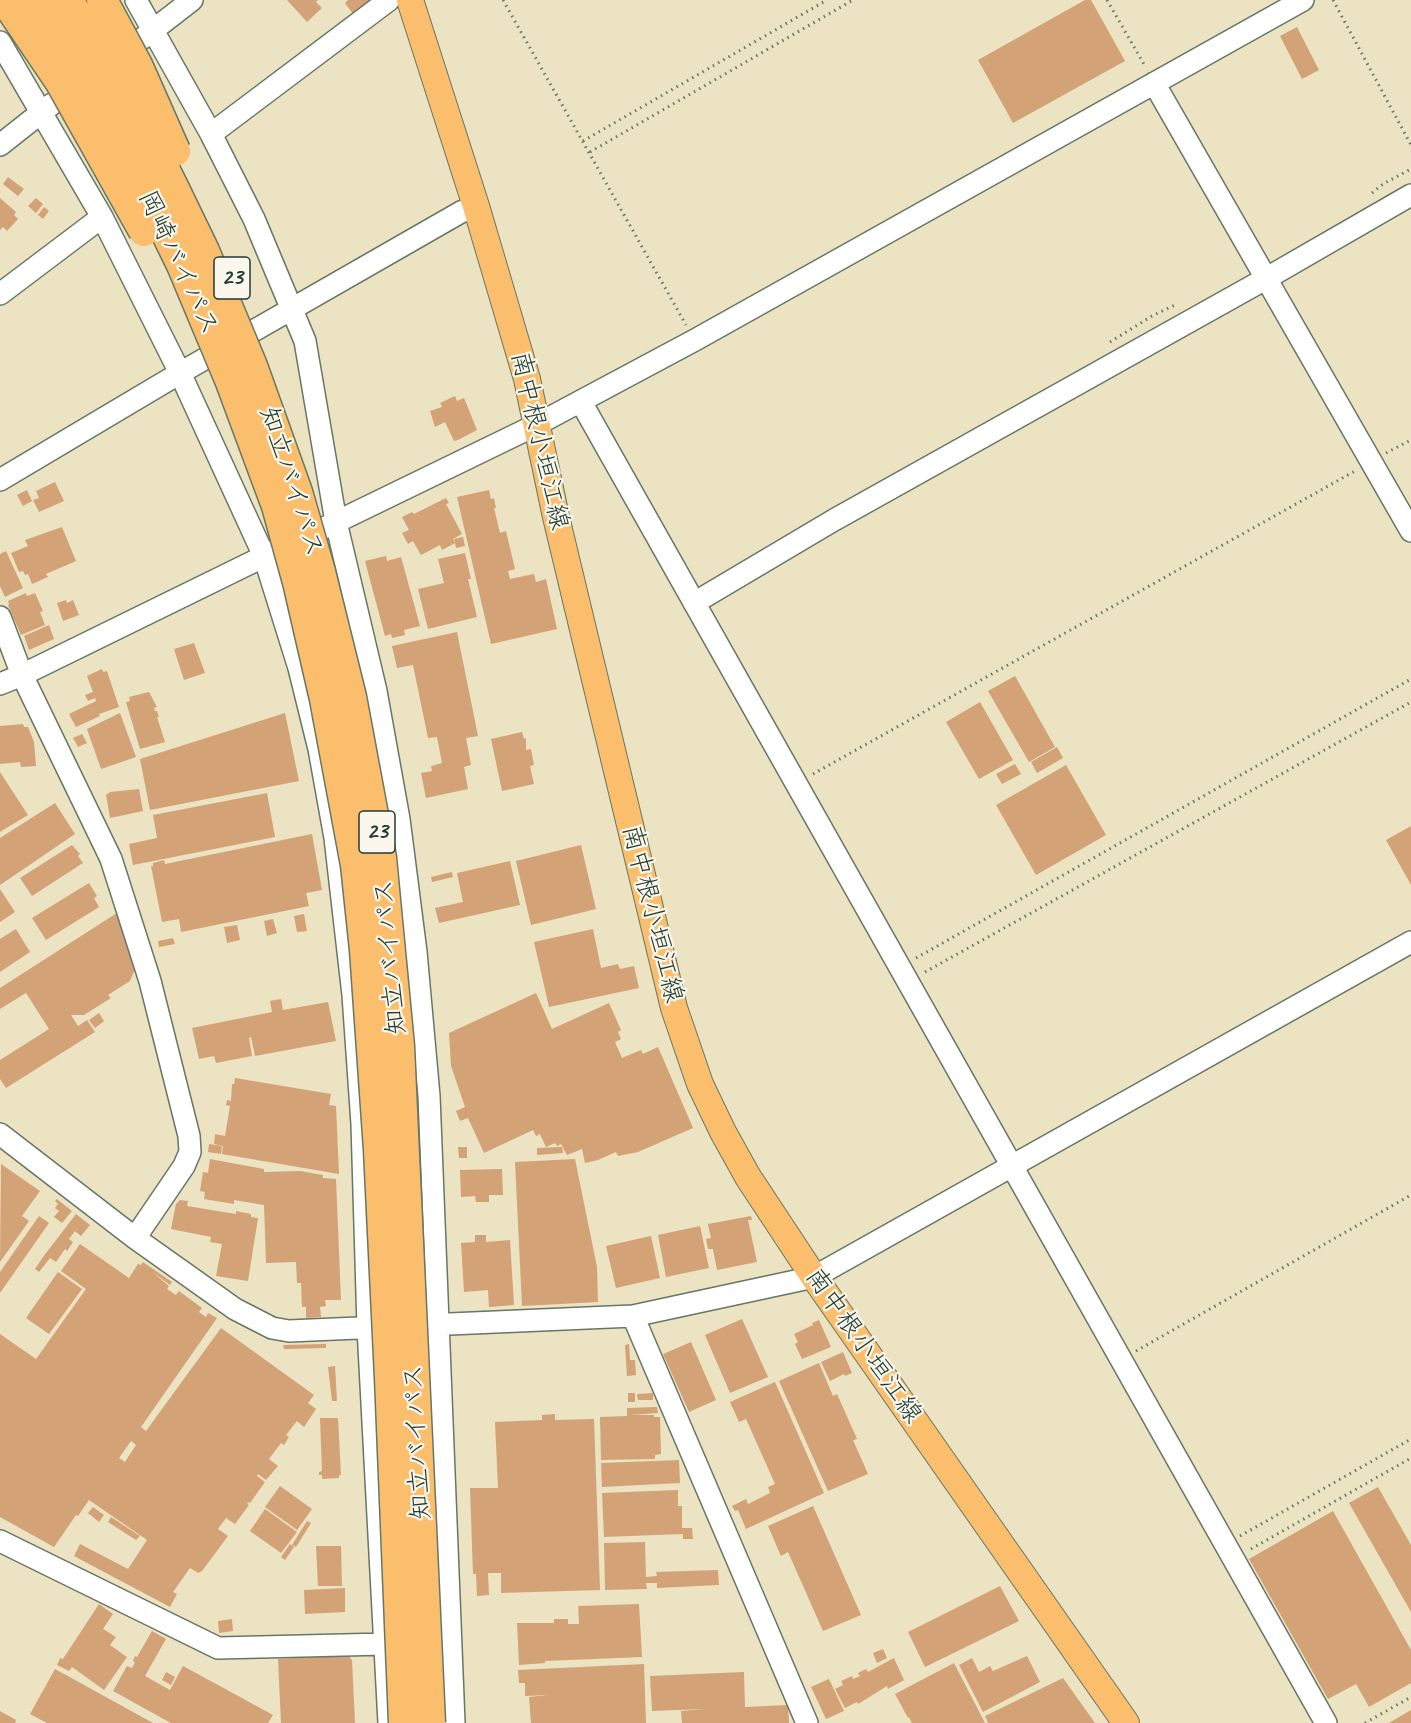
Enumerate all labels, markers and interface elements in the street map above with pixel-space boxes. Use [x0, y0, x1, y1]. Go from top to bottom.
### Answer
street label: 岡崎バイパス [131, 186, 225, 340]
road number: 23 [214, 257, 250, 299]
street label: 南中根小垣江線 [503, 349, 575, 533]
street label: 知立バイパス [252, 403, 330, 561]
road number: 23 [359, 811, 395, 853]
street label: 南中根小垣江線 [615, 822, 689, 1006]
street label: 知立バイパス [369, 878, 413, 1036]
street label: 南中根小垣江線 [798, 1263, 928, 1429]
street label: 知立バイパス [398, 1363, 438, 1521]

